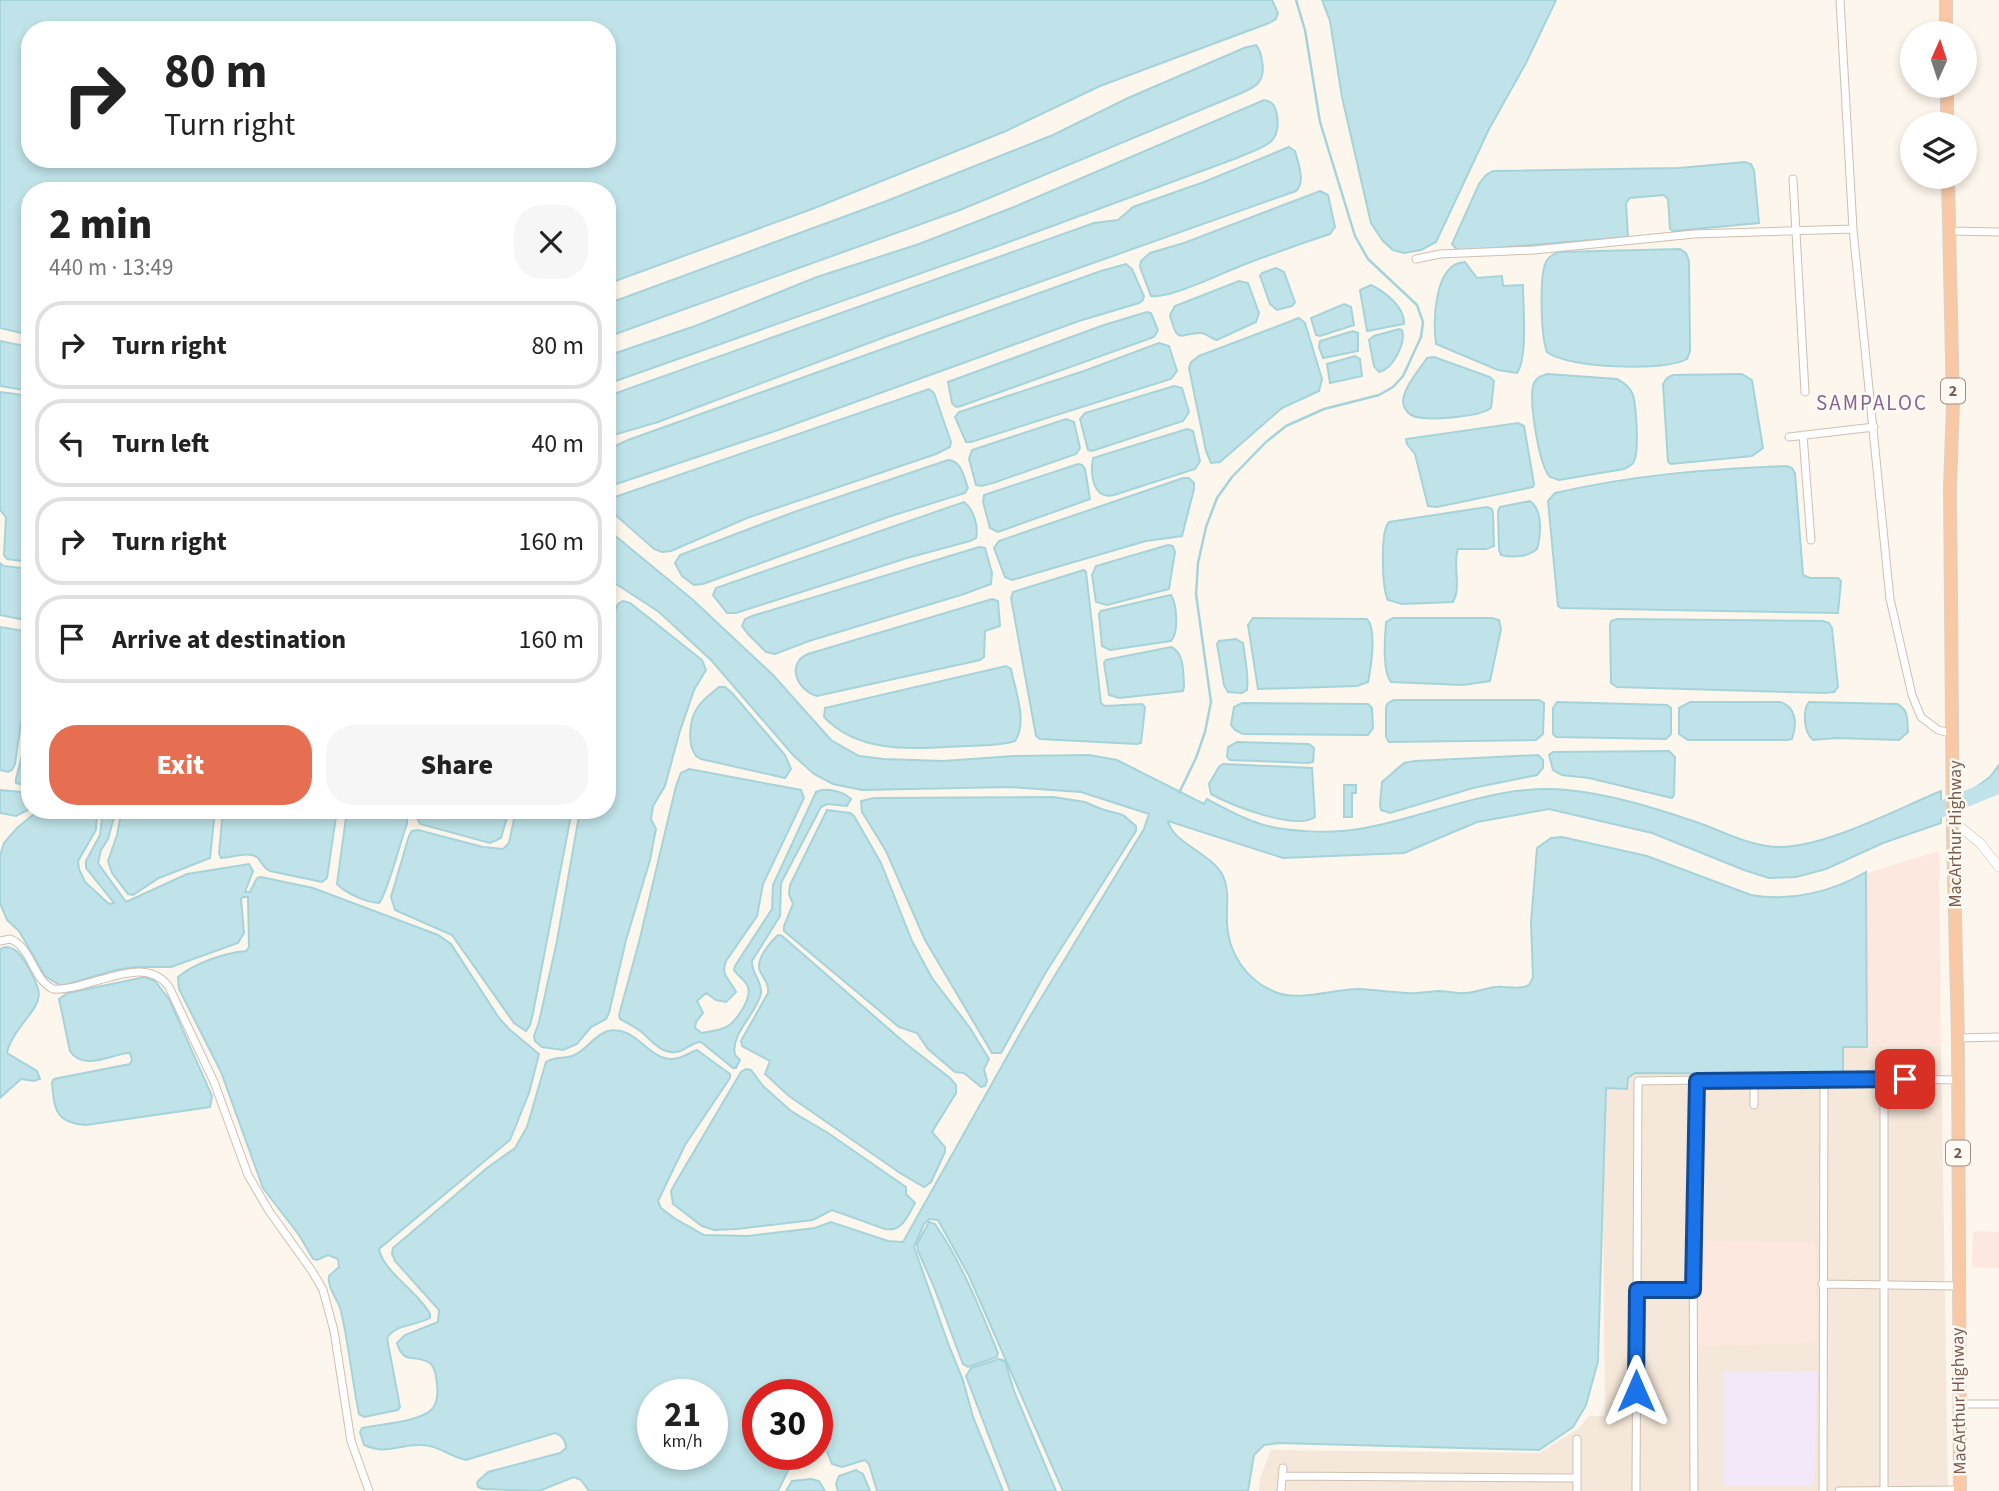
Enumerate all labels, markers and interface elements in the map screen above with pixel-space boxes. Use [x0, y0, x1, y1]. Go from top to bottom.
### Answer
north arrow [1900, 21, 1978, 98]
map controls [1900, 21, 1977, 189]
text: 80 m [164, 37, 268, 107]
icon: right [49, 49, 140, 140]
text: Turn right [164, 102, 295, 148]
button: layers [1900, 112, 1977, 189]
text: 2 min [49, 195, 152, 255]
button: close [514, 205, 588, 279]
text: 440 m · 13:49 [49, 251, 173, 284]
icon: right [53, 326, 91, 364]
text: Turn right [112, 327, 227, 364]
text: 80 m [531, 327, 584, 364]
road number: 2 [1941, 378, 1965, 404]
district label: SAMPALOC [1816, 388, 1928, 418]
icon: left [53, 424, 91, 462]
text: Turn left [112, 425, 209, 462]
text: 40 m [531, 425, 584, 462]
icon: right [53, 522, 91, 560]
text: Turn right [112, 523, 227, 560]
text: 160 m [518, 523, 584, 560]
icon: arrive [53, 620, 91, 658]
text: Arrive at destination [112, 621, 346, 658]
text: 160 m [518, 621, 584, 658]
button: Exit [49, 725, 312, 805]
button: Share [326, 725, 588, 805]
street label: MacArthur Highway [1943, 760, 1968, 908]
pin [1875, 1049, 1935, 1109]
icon: arrive [1886, 1060, 1924, 1098]
road number: 2 [1946, 1140, 1970, 1166]
street label: MacArthur Highway [1945, 1327, 1973, 1475]
position arrow [1599, 1354, 1673, 1428]
speed limit sign: 30 [742, 1379, 833, 1470]
text: 21 [664, 1390, 701, 1440]
text: km/h [663, 1429, 702, 1454]

